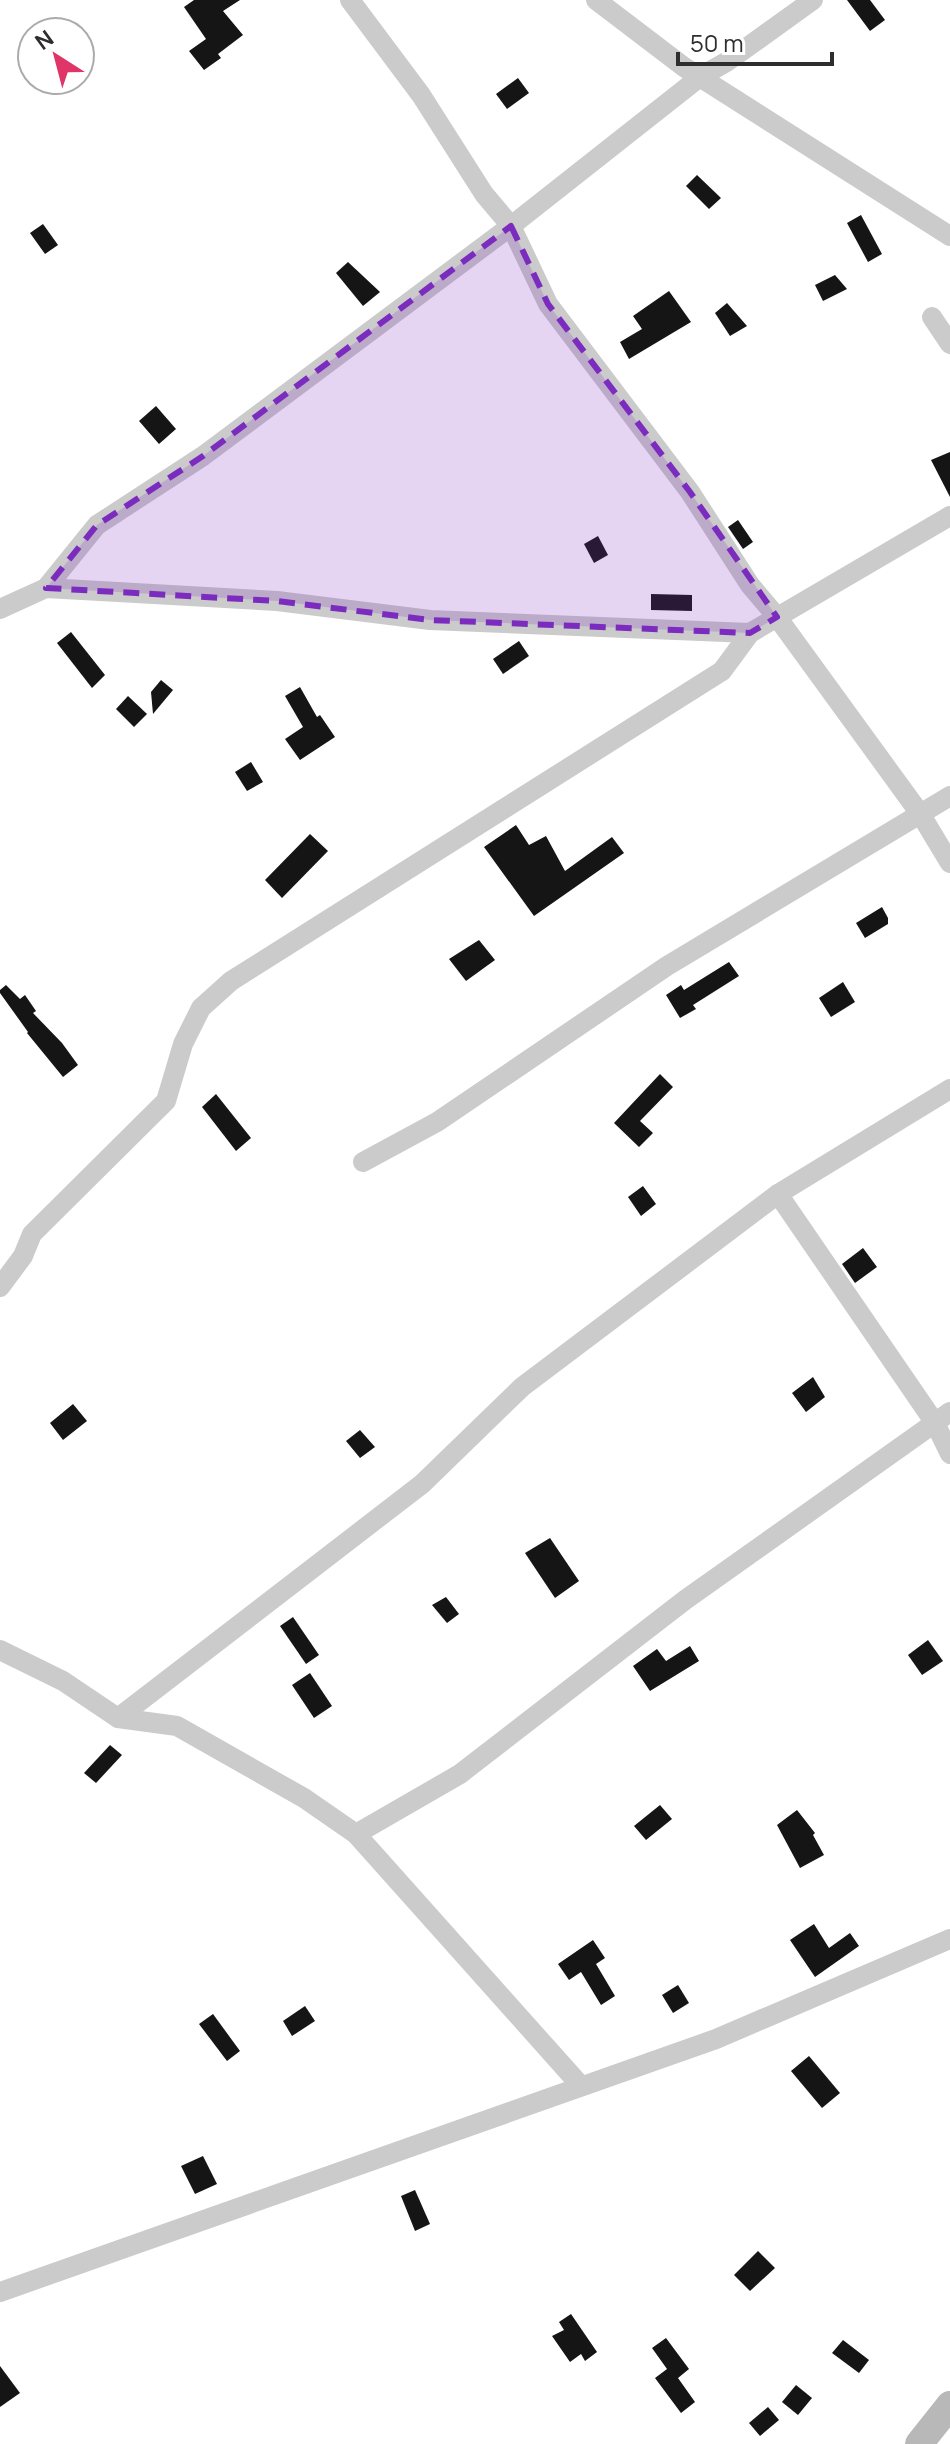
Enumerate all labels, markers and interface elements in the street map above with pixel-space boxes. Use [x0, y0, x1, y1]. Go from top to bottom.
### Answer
north arrow [16, 16, 96, 96]
scale bar [678, 16, 832, 66]
text: N [29, 23, 59, 57]
text: 50 m [690, 26, 744, 59]

